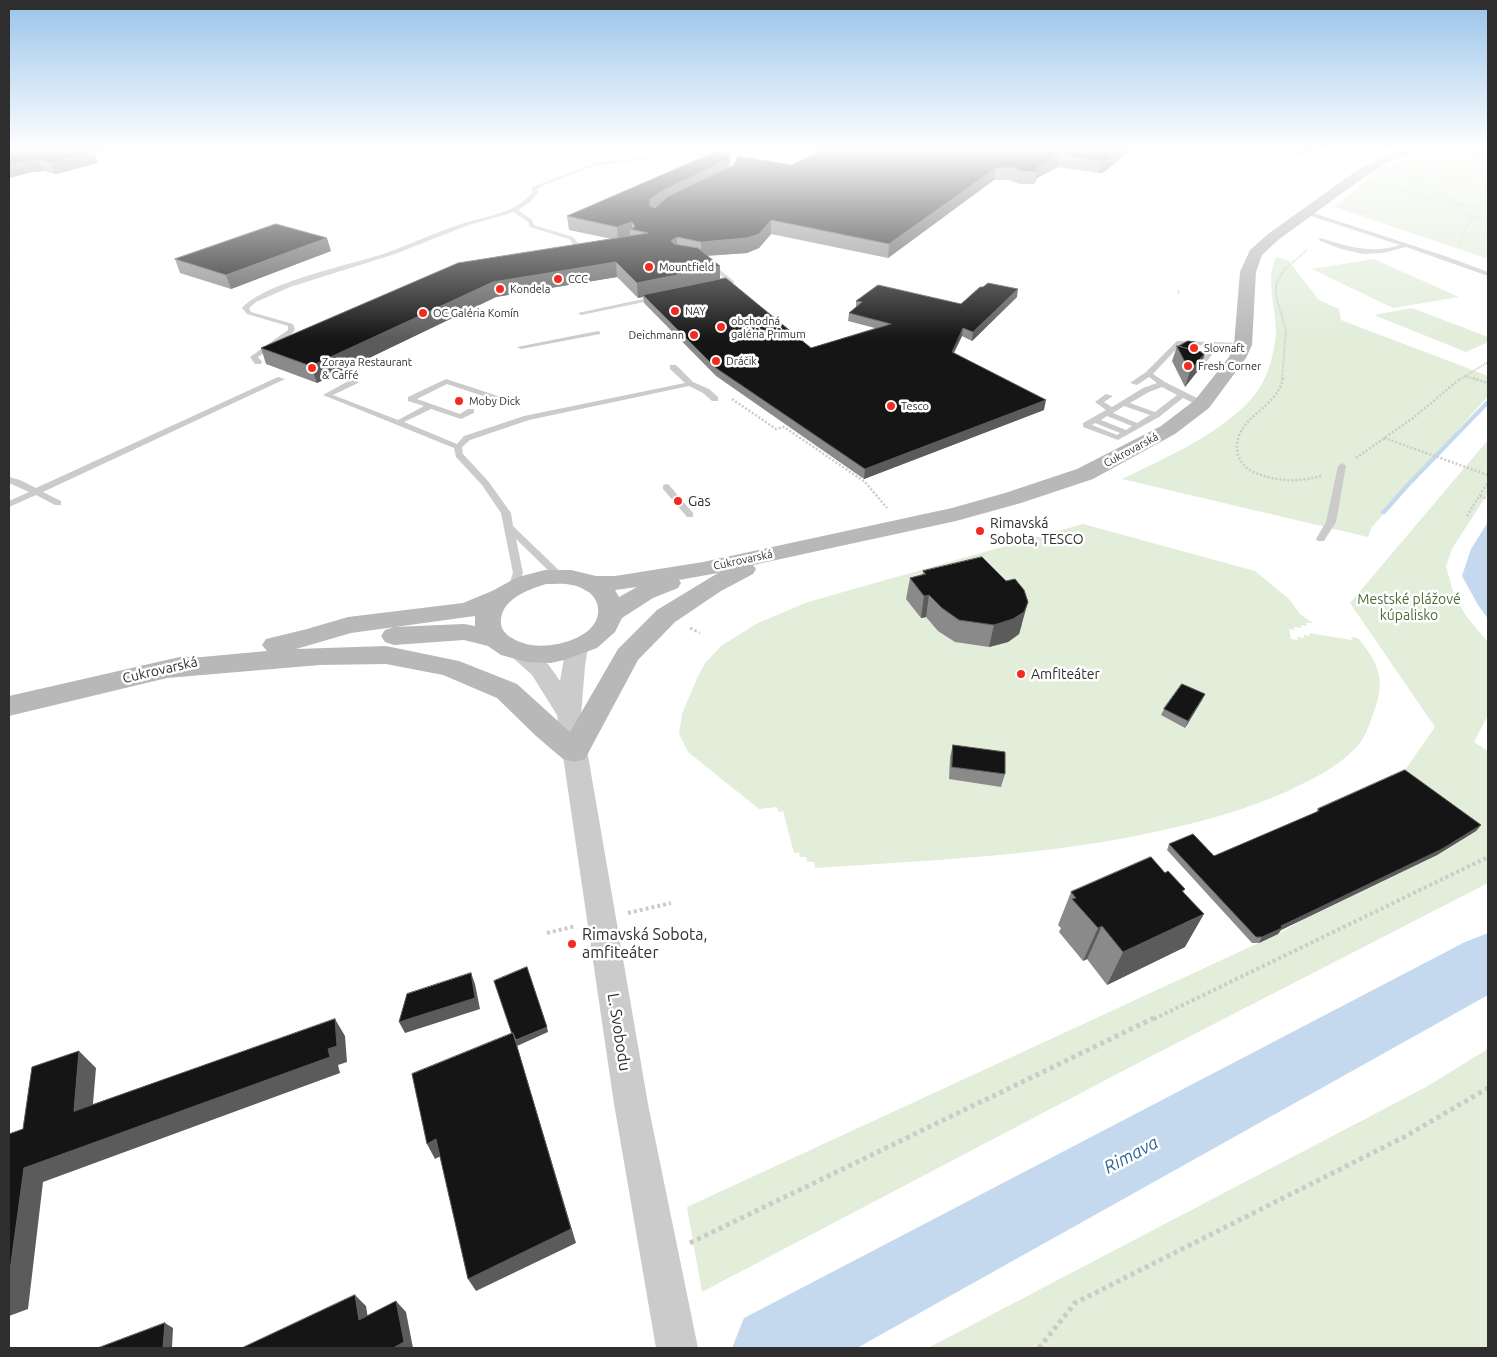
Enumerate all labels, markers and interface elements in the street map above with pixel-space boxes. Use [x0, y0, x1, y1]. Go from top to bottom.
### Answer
place label: Mountfield [659, 260, 714, 274]
marker: Mountfield [643, 261, 655, 273]
place label: CCC [568, 272, 588, 286]
marker: CCC [552, 273, 564, 285]
place label: Kondela [510, 282, 550, 296]
marker: Kondela [494, 283, 506, 295]
place label: NAY [685, 304, 706, 318]
marker: NAY [669, 305, 681, 317]
place label: OC Galéria Komín [433, 306, 519, 320]
marker: OC Galéria Komín [417, 307, 429, 319]
place label: obchodná galéria Primum [731, 314, 806, 340]
marker: obchodná galéria Primum [715, 321, 727, 333]
place label: Deichmann [628, 328, 684, 342]
marker: Deichmann [688, 329, 700, 341]
place label: Slovnaft [1204, 341, 1245, 355]
marker: Slovnaft [1188, 342, 1200, 354]
place label: Dráčik [726, 354, 757, 368]
place label: Zoraya Restaurant & Caffé [322, 355, 412, 381]
marker: Dráčik [710, 355, 722, 367]
place label: Fresh Corner [1198, 359, 1261, 373]
marker: Fresh Corner [1182, 360, 1194, 372]
marker: Zoraya Restaurant & Caffé [306, 362, 318, 374]
place label: Moby Dick [469, 394, 520, 408]
marker: Moby Dick [453, 395, 465, 407]
place label: Tesco [901, 399, 929, 413]
marker: Tesco [885, 400, 897, 412]
street label: Cukrovarská [1101, 430, 1161, 470]
place label: Gas [688, 493, 711, 509]
marker: Gas [672, 495, 684, 507]
place label: Rimavská Sobota, TESCO [990, 515, 1083, 548]
marker: Rimavská Sobota, TESCO [974, 525, 986, 537]
street label: Cukrovarská [712, 547, 774, 573]
park label: Mestské plážové kúpalisko [1357, 591, 1461, 624]
street label: Cukrovarská [121, 653, 199, 687]
place label: Amfiteáter [1031, 666, 1100, 682]
marker: Amfiteáter [1015, 668, 1027, 680]
place label: Rimavská Sobota, amfiteáter [582, 925, 707, 963]
marker: Rimavská Sobota, amfiteáter [566, 938, 578, 950]
street label: L. Svobodu [603, 992, 635, 1072]
water label: Rimava [1100, 1132, 1162, 1178]

